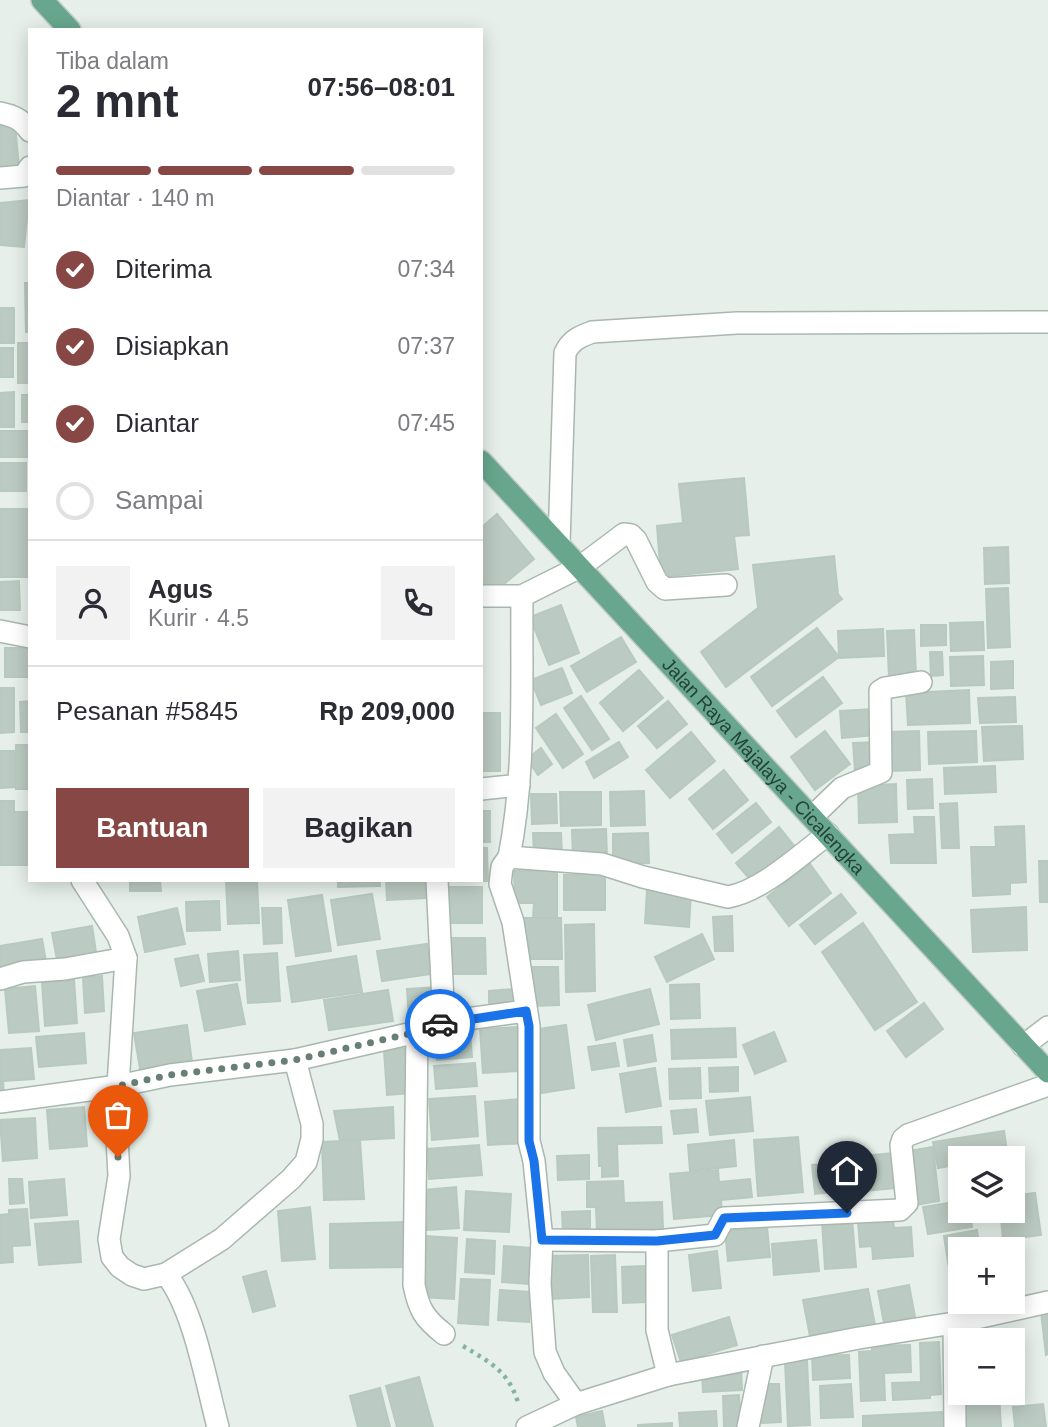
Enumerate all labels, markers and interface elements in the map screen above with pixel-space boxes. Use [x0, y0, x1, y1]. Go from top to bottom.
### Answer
text: Tiba dalam [56, 48, 169, 74]
text: 07:56–08:01 [308, 72, 455, 102]
text: 2 mnt [56, 75, 179, 127]
text: Diantar · 140 m [56, 185, 215, 211]
icon: check [56, 251, 94, 289]
text: Diterima [115, 254, 212, 284]
text: 07:34 [397, 256, 455, 282]
icon: check [56, 328, 94, 366]
text: Disiapkan [115, 331, 229, 361]
text: 07:37 [397, 333, 455, 359]
icon: check [56, 405, 94, 443]
text: Diantar [115, 408, 199, 438]
text: 07:45 [397, 410, 455, 436]
text: Sampai [115, 485, 203, 515]
button: person [56, 566, 130, 640]
button: phone [381, 566, 455, 640]
text: Agus [148, 574, 213, 604]
text: Kurir · 4.5 [148, 605, 249, 631]
street label: Jalan Raya Majalaya - Cicalengka [658, 654, 869, 879]
text: Pesanan #5845 [56, 696, 238, 726]
text: Rp 209,000 [319, 696, 455, 726]
button: Bantuan [56, 788, 249, 868]
button: Bagikan [263, 788, 455, 868]
courier [405, 989, 475, 1059]
icon: car [421, 1005, 459, 1043]
pin [88, 1085, 148, 1157]
icon: bag [99, 1096, 137, 1134]
pin [817, 1141, 877, 1213]
map controls [948, 1146, 1025, 1405]
button: layers [948, 1146, 1025, 1223]
icon: home [828, 1152, 866, 1190]
button: + [948, 1237, 1025, 1314]
button: − [948, 1328, 1025, 1405]

